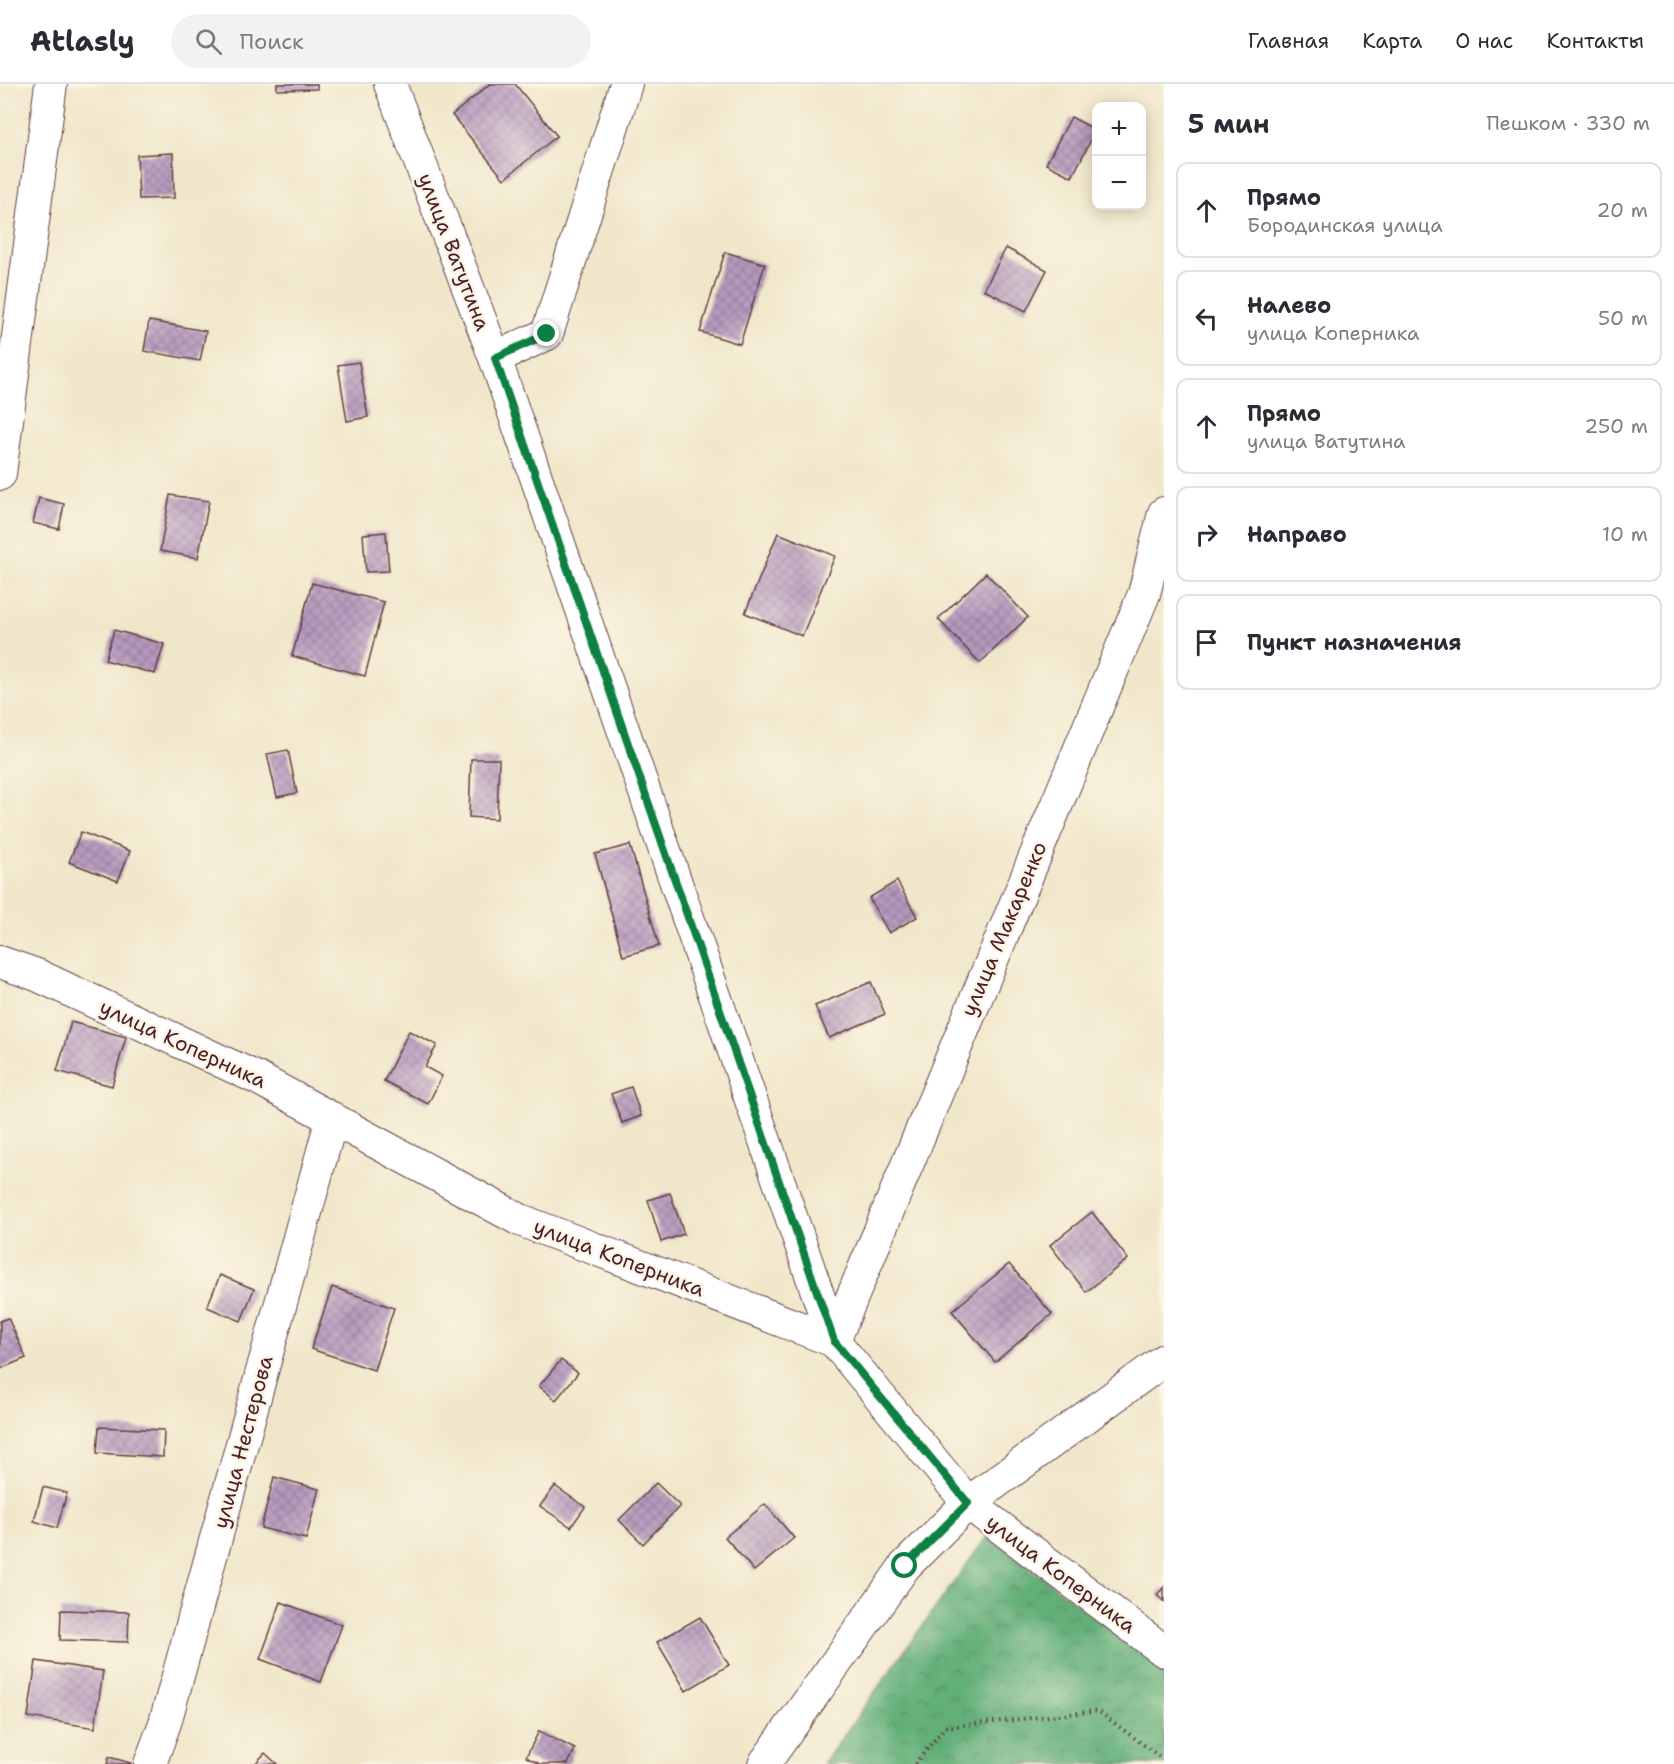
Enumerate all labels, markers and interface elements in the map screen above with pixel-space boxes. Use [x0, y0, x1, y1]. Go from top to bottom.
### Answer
search box [171, 14, 591, 68]
text: Atlasly [30, 22, 135, 60]
icon: search [192, 25, 225, 58]
text: Поиск [240, 27, 304, 56]
text: Главная [1248, 27, 1329, 55]
text: Карта [1362, 27, 1422, 55]
text: О нас [1455, 27, 1513, 55]
text: Контакты [1546, 27, 1644, 55]
map controls [1092, 102, 1146, 210]
button: + [1092, 102, 1146, 156]
text: 5 мин [1188, 106, 1269, 141]
text: Пешком · 330 m [1486, 110, 1650, 136]
button: − [1092, 156, 1146, 210]
street label: улица Ватутина [411, 169, 497, 335]
text: Прямо [1247, 183, 1321, 212]
icon: ahead [1190, 194, 1223, 227]
text: 20 m [1597, 197, 1648, 223]
text: Бородинская улица [1247, 212, 1443, 238]
text: Налево [1247, 291, 1331, 320]
icon: left [1190, 302, 1223, 335]
text: 50 m [1598, 305, 1648, 331]
route end [533, 320, 559, 346]
text: улица Коперника [1247, 320, 1420, 346]
text: Прямо [1247, 399, 1321, 428]
icon: ahead [1190, 410, 1223, 443]
text: 250 m [1584, 413, 1648, 439]
text: улица Ватутина [1247, 428, 1406, 454]
icon: right [1190, 518, 1223, 551]
text: Направо [1247, 520, 1347, 549]
text: 10 m [1602, 521, 1648, 547]
icon: arrive [1190, 626, 1223, 659]
text: Пункт назначения [1247, 628, 1461, 657]
street label: улица Макаренко [955, 837, 1053, 1021]
street label: улица Коперника [95, 993, 271, 1095]
street label: улица Коперника [529, 1212, 709, 1304]
street label: улица Нестерова [206, 1352, 280, 1532]
street label: улица Коперника [980, 1508, 1142, 1640]
route start [891, 1552, 917, 1578]

